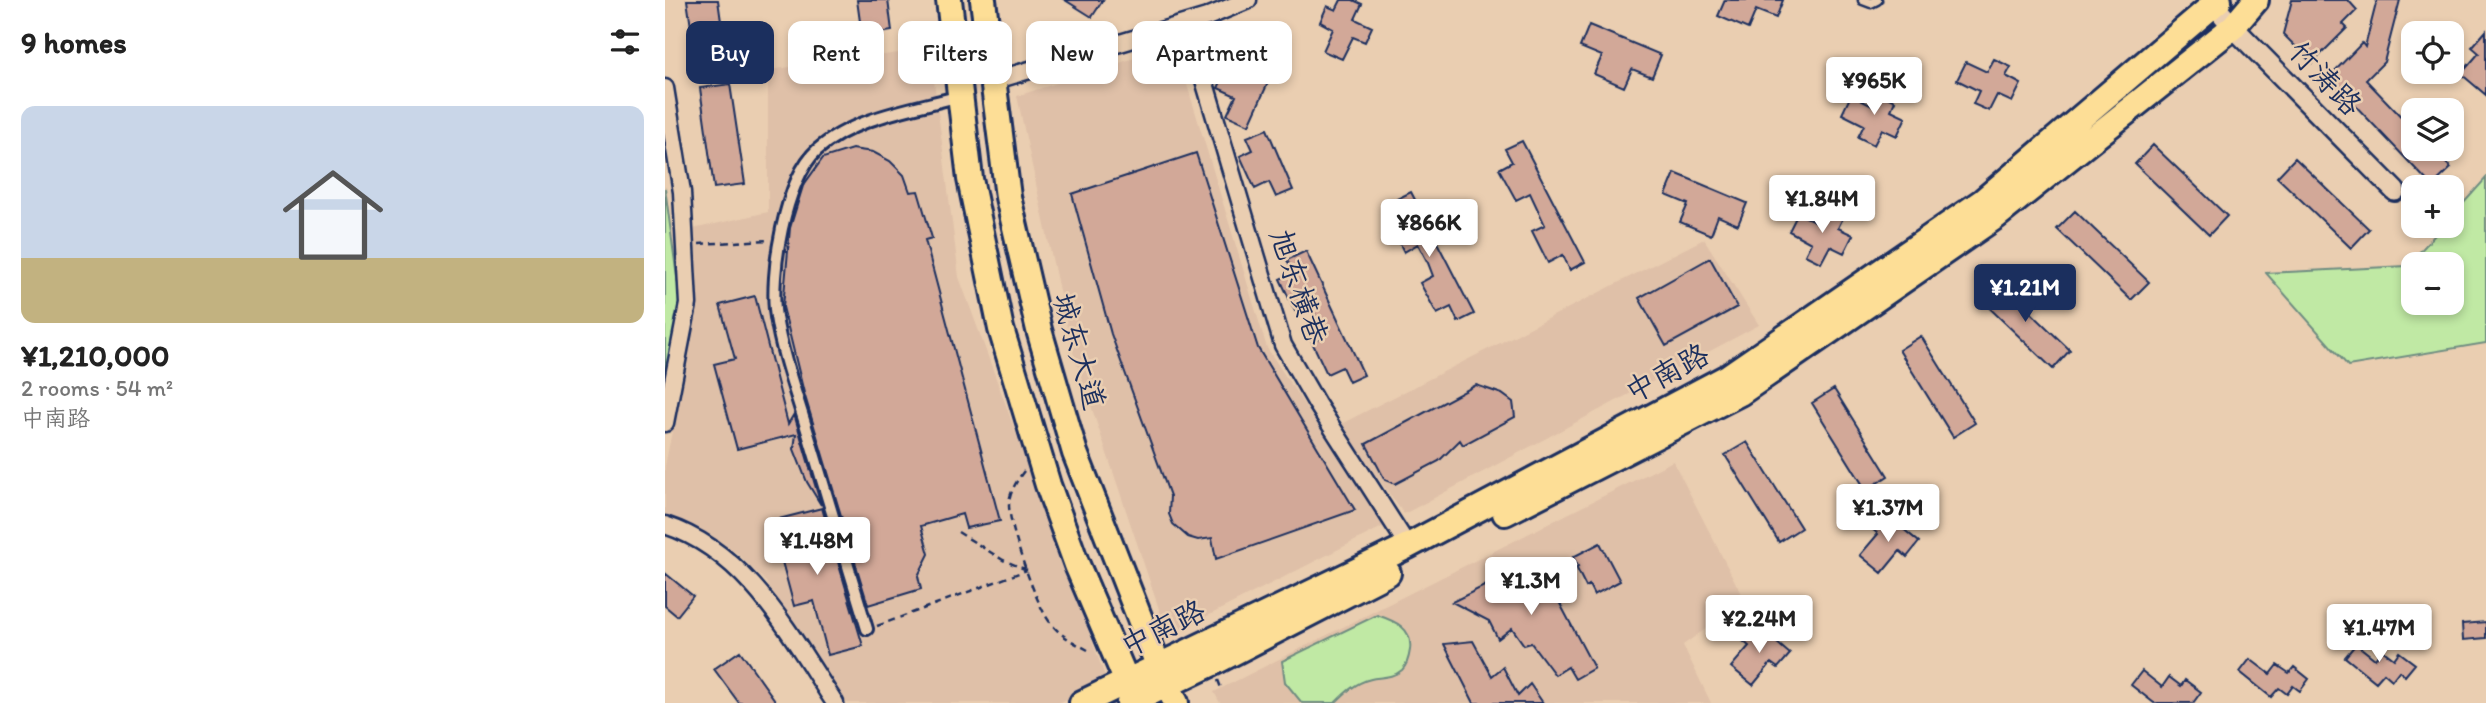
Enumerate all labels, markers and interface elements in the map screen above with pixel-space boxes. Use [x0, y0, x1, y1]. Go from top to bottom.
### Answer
chip: Buy [686, 21, 774, 84]
chip: Rent [788, 21, 884, 84]
chip: Filters [898, 21, 1012, 84]
chip: New [1026, 21, 1118, 84]
chip: Apartment [1132, 21, 1292, 84]
map controls [2401, 21, 2464, 315]
button: locate [2401, 21, 2464, 84]
icon: filters [606, 23, 644, 61]
text: 9 homes [21, 24, 127, 61]
street label: 竹涛路 [2281, 32, 2370, 123]
pin: ¥965K [1825, 58, 1923, 117]
text: ¥965K [1842, 66, 1906, 94]
button: layers [2401, 98, 2464, 161]
icon: home [270, 152, 396, 278]
button: + [2401, 175, 2464, 238]
pin: ¥1.84M [1765, 176, 1879, 235]
text: ¥1.84M [1785, 184, 1859, 212]
pin: ¥866K [1380, 200, 1478, 259]
text: ¥866K [1397, 208, 1461, 236]
street label: 旭东横巷 [1262, 224, 1336, 350]
button: − [2401, 252, 2464, 315]
pin: ¥1.21M [1968, 264, 2082, 324]
text: ¥1.21M [1990, 273, 2060, 301]
street label: 城东大道 [1045, 288, 1114, 414]
street label: 中南路 [1618, 335, 1715, 410]
text: ¥1,210,000 [21, 337, 170, 374]
text: 2 rooms · 54 m² [21, 374, 173, 402]
text: 中南路 [21, 404, 90, 432]
pin: ¥1.37M [1831, 484, 1945, 544]
text: ¥1.37M [1852, 493, 1924, 521]
pin: ¥1.48M [760, 518, 874, 577]
text: ¥1.48M [780, 526, 854, 554]
pin: ¥1.3M [1482, 558, 1580, 617]
text: ¥1.3M [1501, 566, 1561, 594]
street label: 中南路 [1114, 591, 1211, 664]
pin: ¥2.24M [1702, 596, 1816, 655]
text: ¥2.24M [1722, 604, 1796, 632]
pin: ¥1.47M [2322, 604, 2436, 664]
text: ¥1.47M [2343, 613, 2415, 641]

